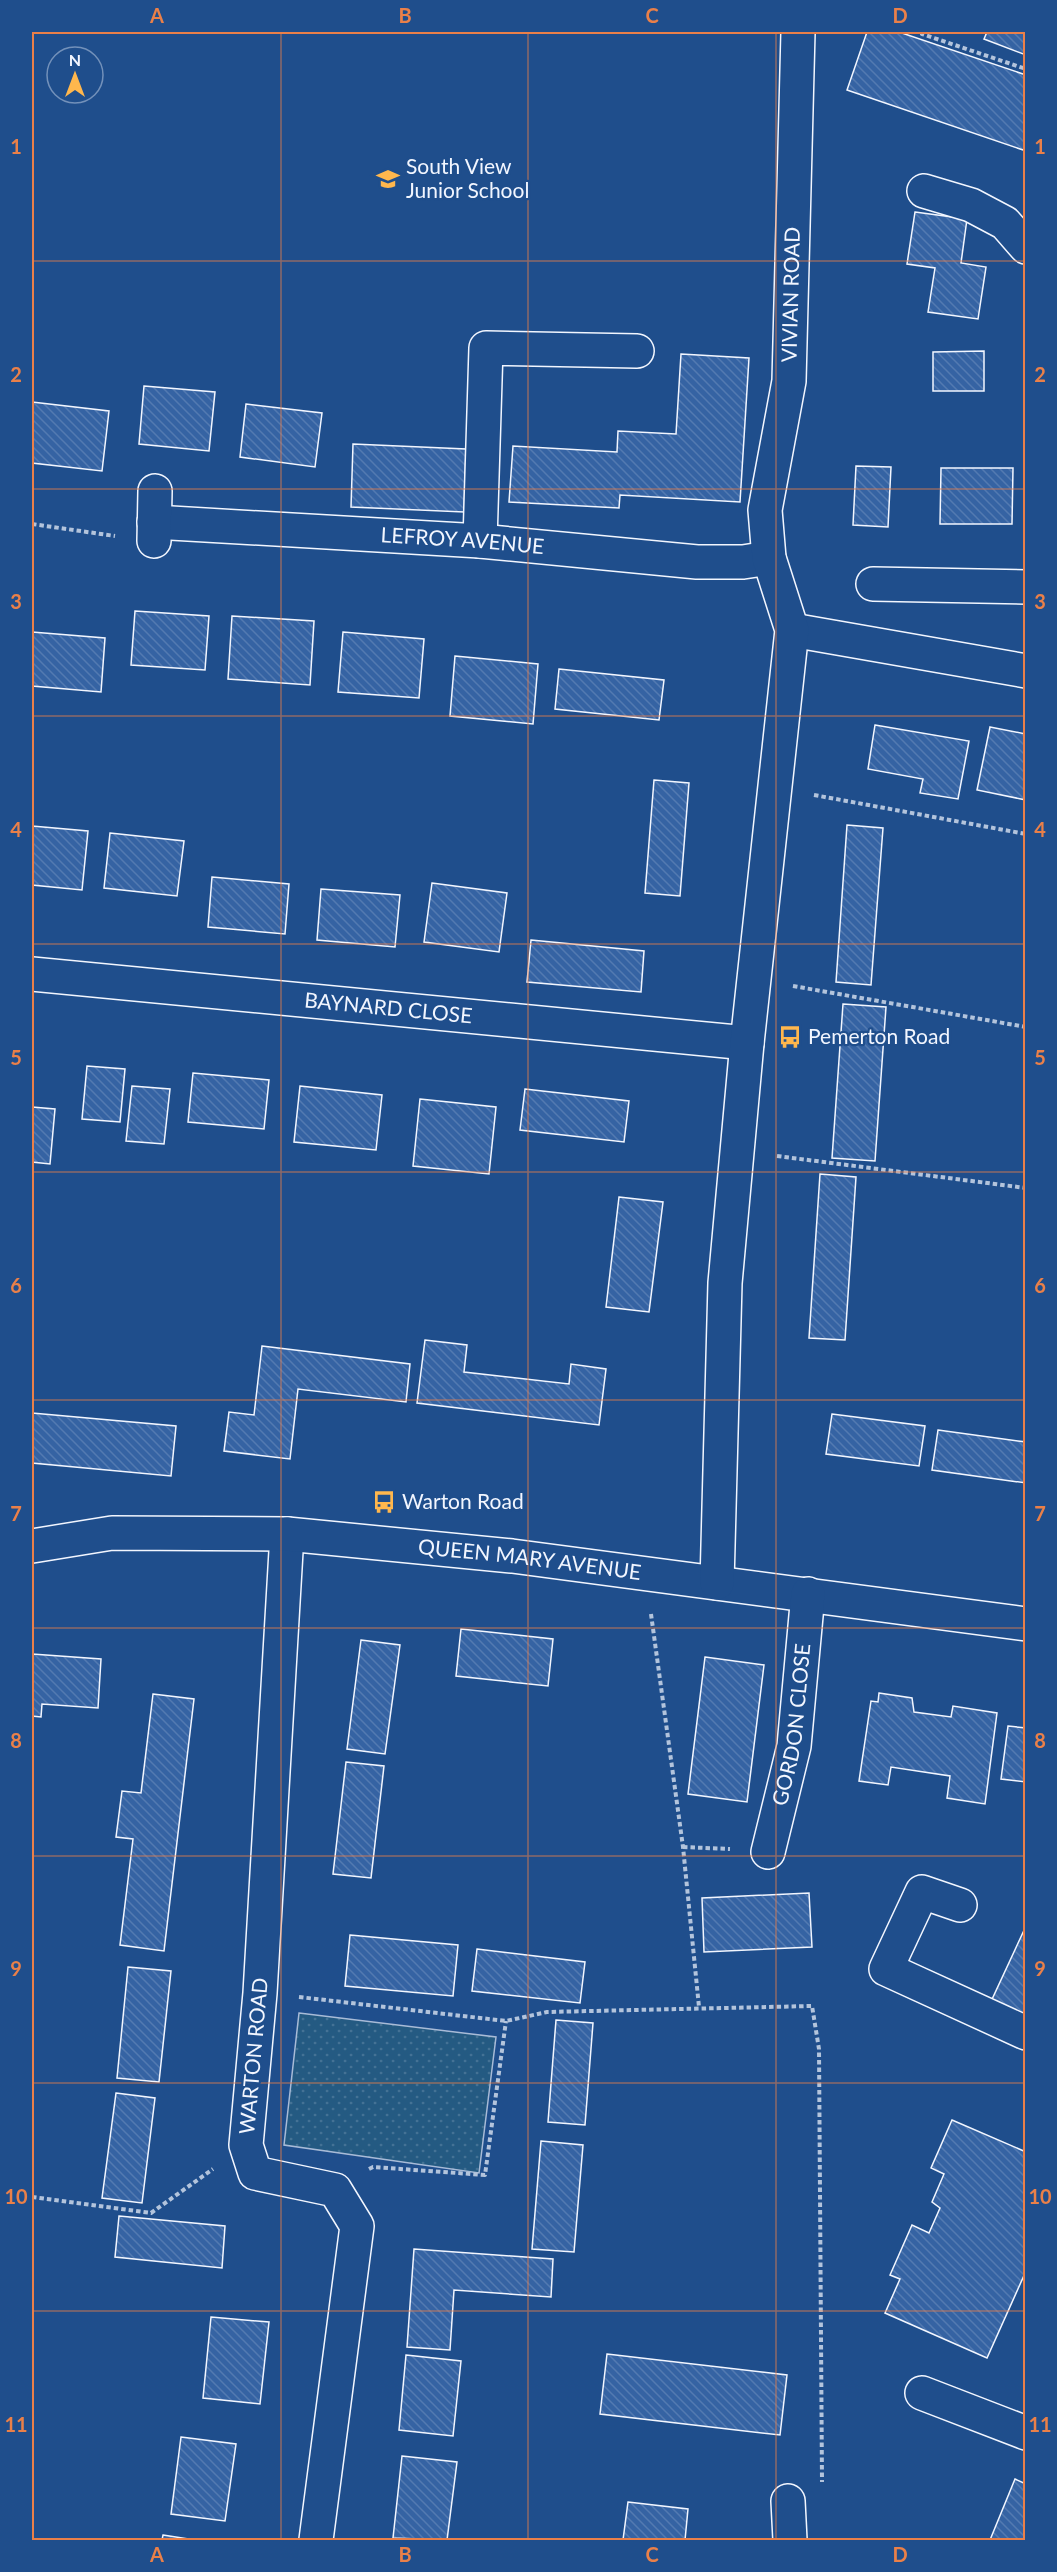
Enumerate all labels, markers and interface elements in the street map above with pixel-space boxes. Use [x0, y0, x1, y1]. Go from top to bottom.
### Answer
text: A [149, 3, 164, 27]
text: B [398, 3, 412, 27]
text: C [645, 3, 659, 27]
text: D [892, 3, 908, 27]
north arrow [45, 45, 105, 105]
text: N [69, 50, 81, 69]
text: 1 [10, 134, 22, 158]
text: 1 [1034, 134, 1046, 158]
place label: South View Junior School [406, 153, 529, 202]
school or university icon: South View Junior School [375, 166, 401, 192]
street label: VIVIAN ROAD [775, 226, 804, 363]
text: 2 [10, 362, 22, 386]
text: 2 [1034, 362, 1046, 386]
street label: LEFROY AVENUE [380, 521, 545, 558]
text: 3 [10, 589, 22, 613]
text: 3 [1034, 589, 1046, 613]
text: 4 [10, 817, 22, 841]
text: 4 [1034, 817, 1046, 841]
street label: BAYNARD CLOSE [303, 986, 474, 1027]
place label: Pemerton Road [808, 1023, 950, 1048]
bus stop icon: Pemerton Road [777, 1024, 803, 1050]
text: 5 [10, 1045, 22, 1069]
text: 5 [1034, 1045, 1046, 1069]
text: 6 [10, 1273, 22, 1297]
text: 6 [1034, 1273, 1046, 1297]
place label: Warton Road [402, 1488, 524, 1513]
bus stop icon: Warton Road [371, 1489, 397, 1515]
text: 7 [10, 1501, 22, 1525]
text: 7 [1034, 1501, 1046, 1525]
street label: QUEEN MARY AVENUE [417, 1533, 643, 1584]
street label: GORDON CLOSE [766, 1642, 814, 1808]
text: 8 [10, 1728, 22, 1752]
text: 8 [1034, 1728, 1046, 1752]
text: 9 [10, 1956, 22, 1980]
text: 9 [1034, 1956, 1046, 1980]
street label: WARTON ROAD [233, 1976, 272, 2135]
text: 10 [4, 2184, 28, 2208]
text: 10 [1028, 2184, 1052, 2208]
text: 11 [4, 2412, 28, 2436]
text: 11 [1028, 2412, 1052, 2436]
text: A [149, 2542, 164, 2566]
text: B [398, 2542, 412, 2566]
text: C [645, 2542, 659, 2566]
text: D [892, 2542, 908, 2566]

